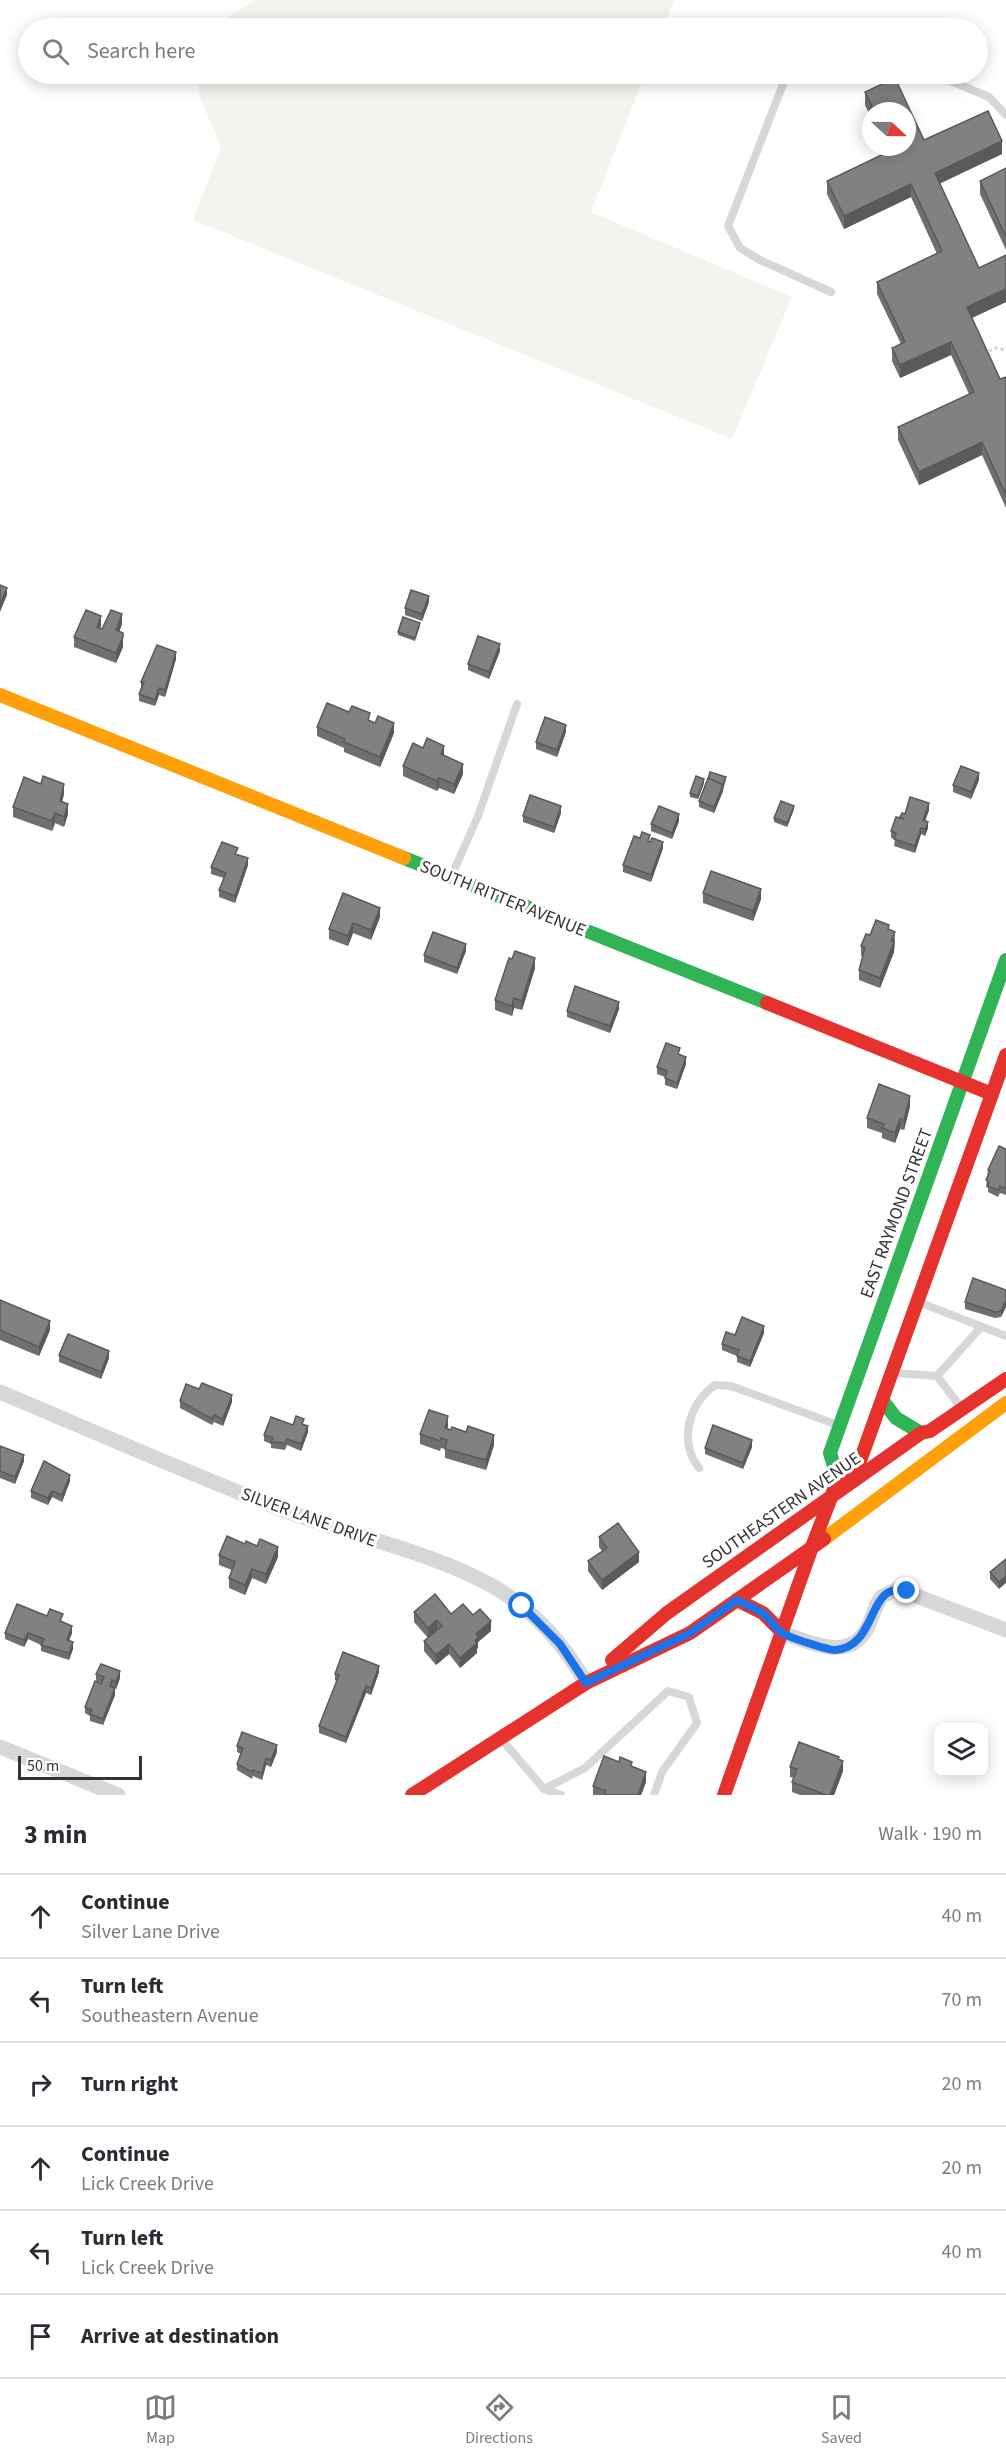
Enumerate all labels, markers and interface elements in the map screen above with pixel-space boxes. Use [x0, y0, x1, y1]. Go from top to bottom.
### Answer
search box [18, 18, 988, 84]
icon: search [39, 35, 72, 68]
text: Search here [87, 35, 195, 67]
north arrow [862, 102, 916, 156]
street label: SOUTH RITTER AVENUE [416, 854, 589, 943]
street label: EAST RAYMOND STREET [854, 1124, 939, 1302]
street label: SOUTHEASTERN AVENUE [697, 1446, 866, 1575]
street label: SILVER LANE DRIVE [238, 1481, 380, 1554]
route end [893, 1577, 919, 1603]
route start [508, 1592, 534, 1618]
map controls [934, 1723, 988, 1777]
button: layers [934, 1723, 988, 1777]
scale bar [18, 1753, 142, 1780]
text: 50 m [27, 1755, 59, 1777]
text: 3 min [24, 1816, 87, 1853]
text: Walk · 190 m [878, 1820, 982, 1848]
text: Continue [81, 1886, 170, 1918]
icon: ahead [24, 1900, 57, 1933]
text: 40 m [942, 1902, 982, 1930]
text: Silver Lane Drive [81, 1918, 220, 1946]
text: Turn left [81, 1970, 163, 2002]
icon: left [24, 1984, 57, 2017]
text: 70 m [942, 1986, 982, 2014]
text: Southeastern Avenue [81, 2002, 259, 2030]
icon: right [24, 2068, 57, 2101]
text: Turn right [81, 2068, 178, 2100]
text: 20 m [942, 2070, 982, 2098]
text: Continue [81, 2138, 170, 2170]
icon: ahead [24, 2152, 57, 2185]
text: 20 m [942, 2154, 982, 2182]
text: Lick Creek Drive [81, 2170, 214, 2198]
text: Turn left [81, 2222, 163, 2254]
icon: left [24, 2236, 57, 2269]
text: 40 m [942, 2238, 982, 2266]
text: Lick Creek Drive [81, 2254, 214, 2282]
icon: arrive [24, 2320, 57, 2353]
text: Arrive at destination [81, 2320, 279, 2352]
tab: Map [144, 2391, 177, 2449]
tab: Directions [465, 2391, 533, 2449]
tab: Saved [821, 2391, 862, 2449]

